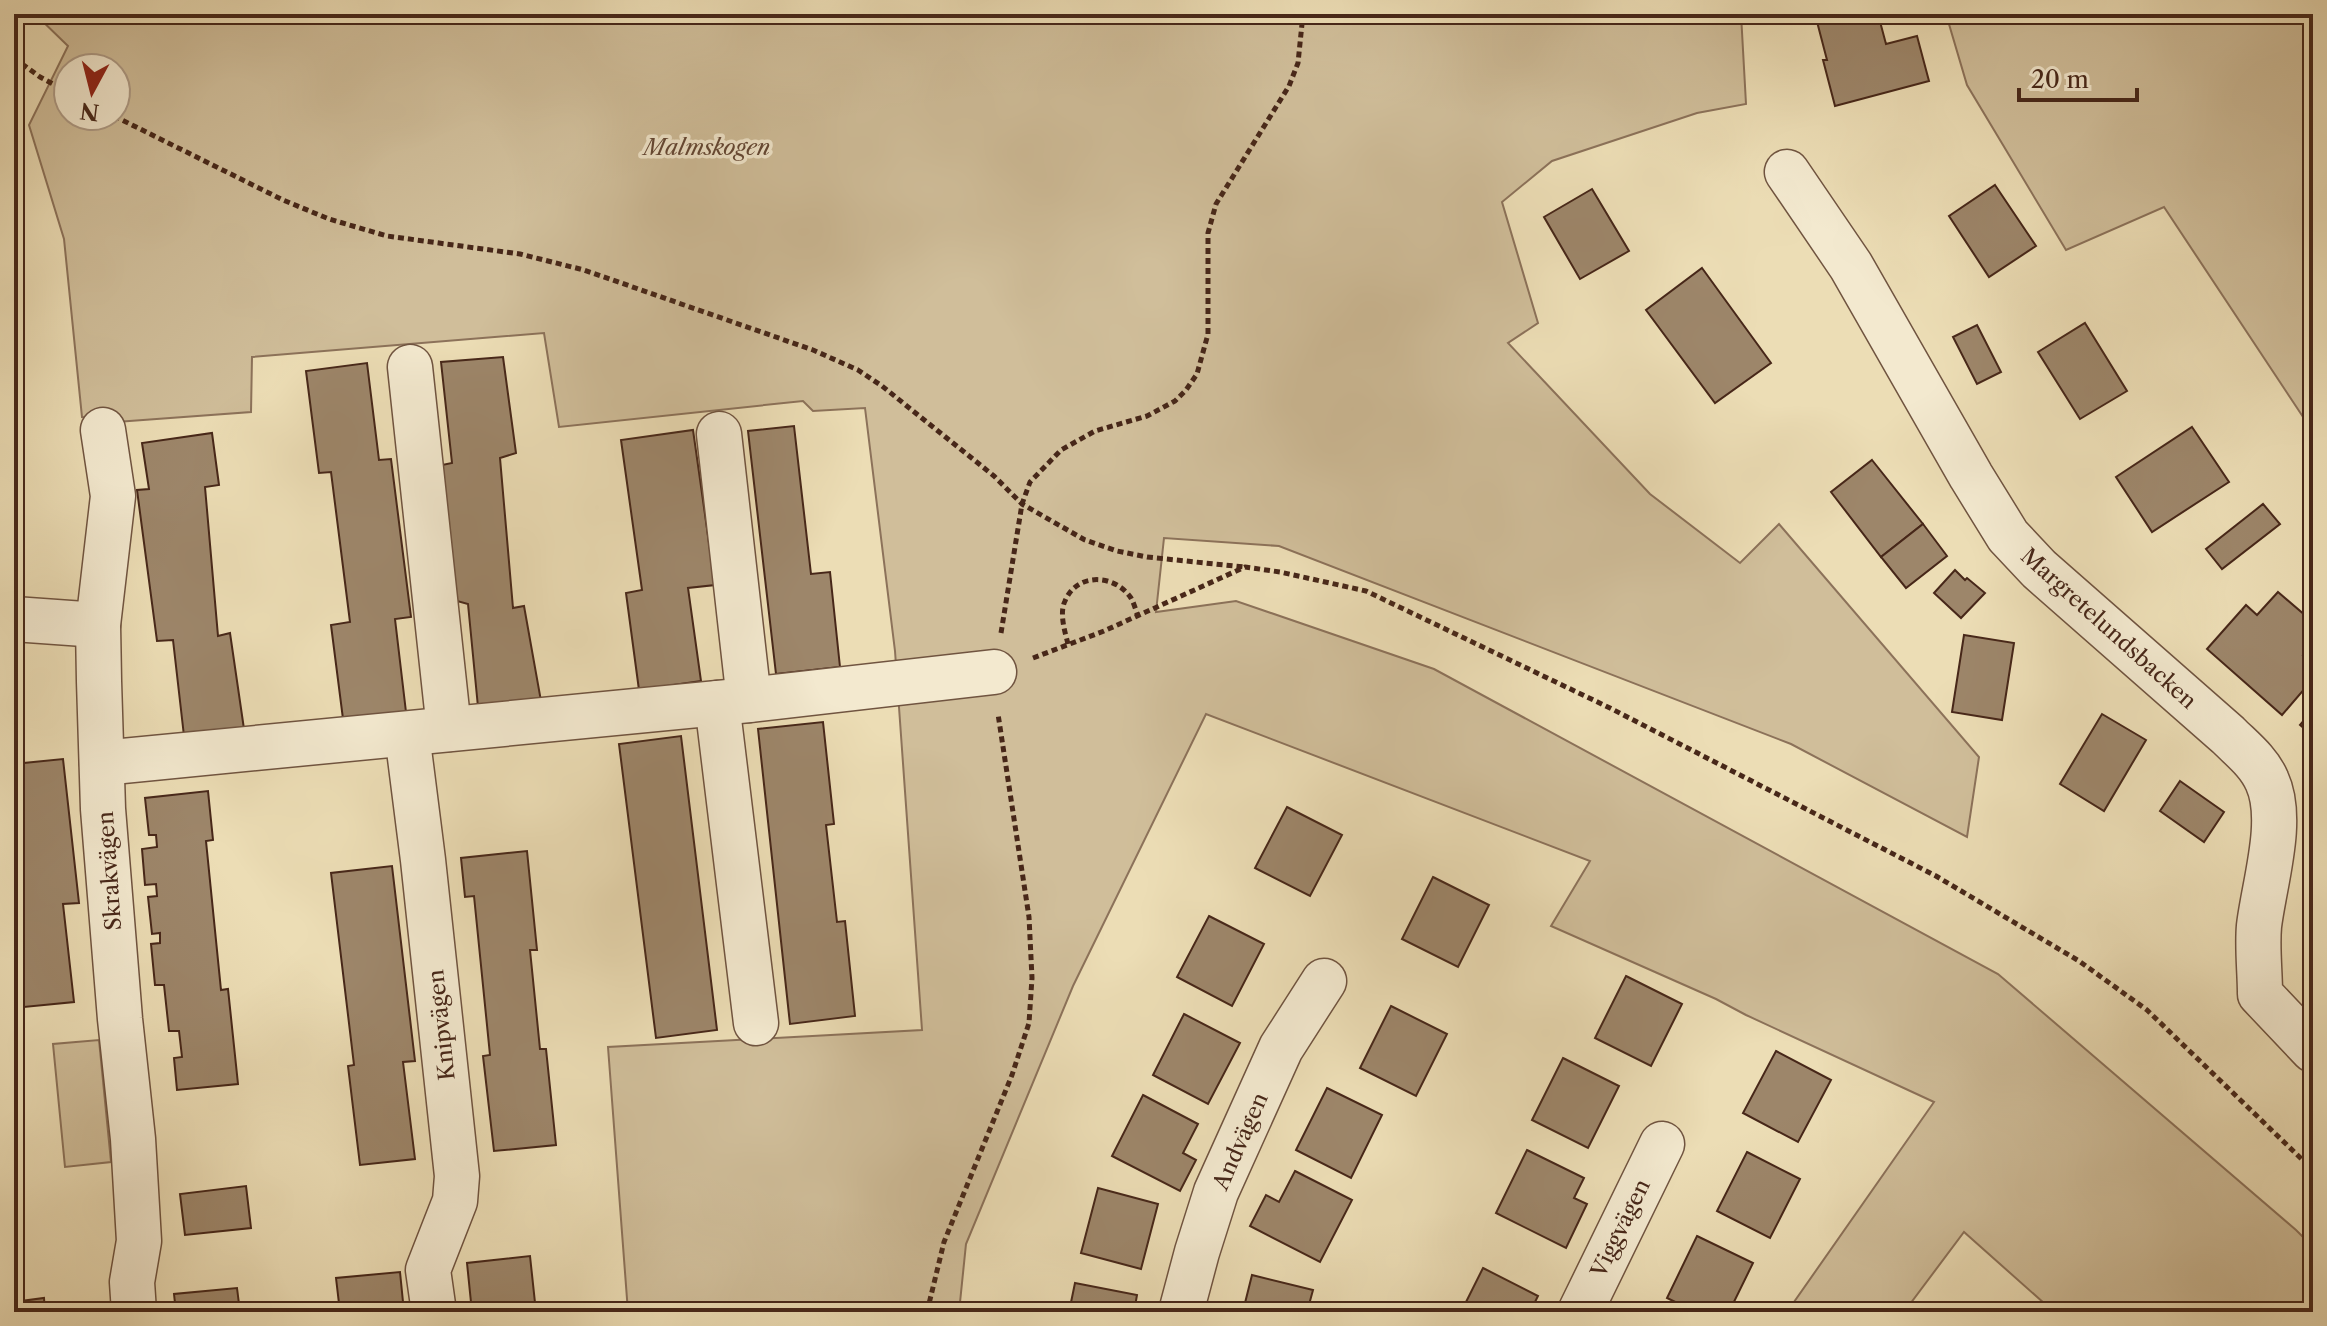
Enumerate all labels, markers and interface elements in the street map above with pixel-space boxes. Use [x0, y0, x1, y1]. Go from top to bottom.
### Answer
north arrow [52, 52, 132, 132]
scale bar [2019, 52, 2137, 102]
text: 20 m [2031, 65, 2089, 94]
text: N [78, 97, 101, 126]
park label: Malmskogen [641, 134, 770, 161]
street label: Margretelundsbacken [2015, 542, 2202, 715]
street label: Skrakvägen [92, 810, 127, 931]
street label: Knipvägen [422, 968, 461, 1082]
street label: Andvägen [1207, 1088, 1274, 1195]
street label: Viggvägen [1585, 1174, 1656, 1283]

